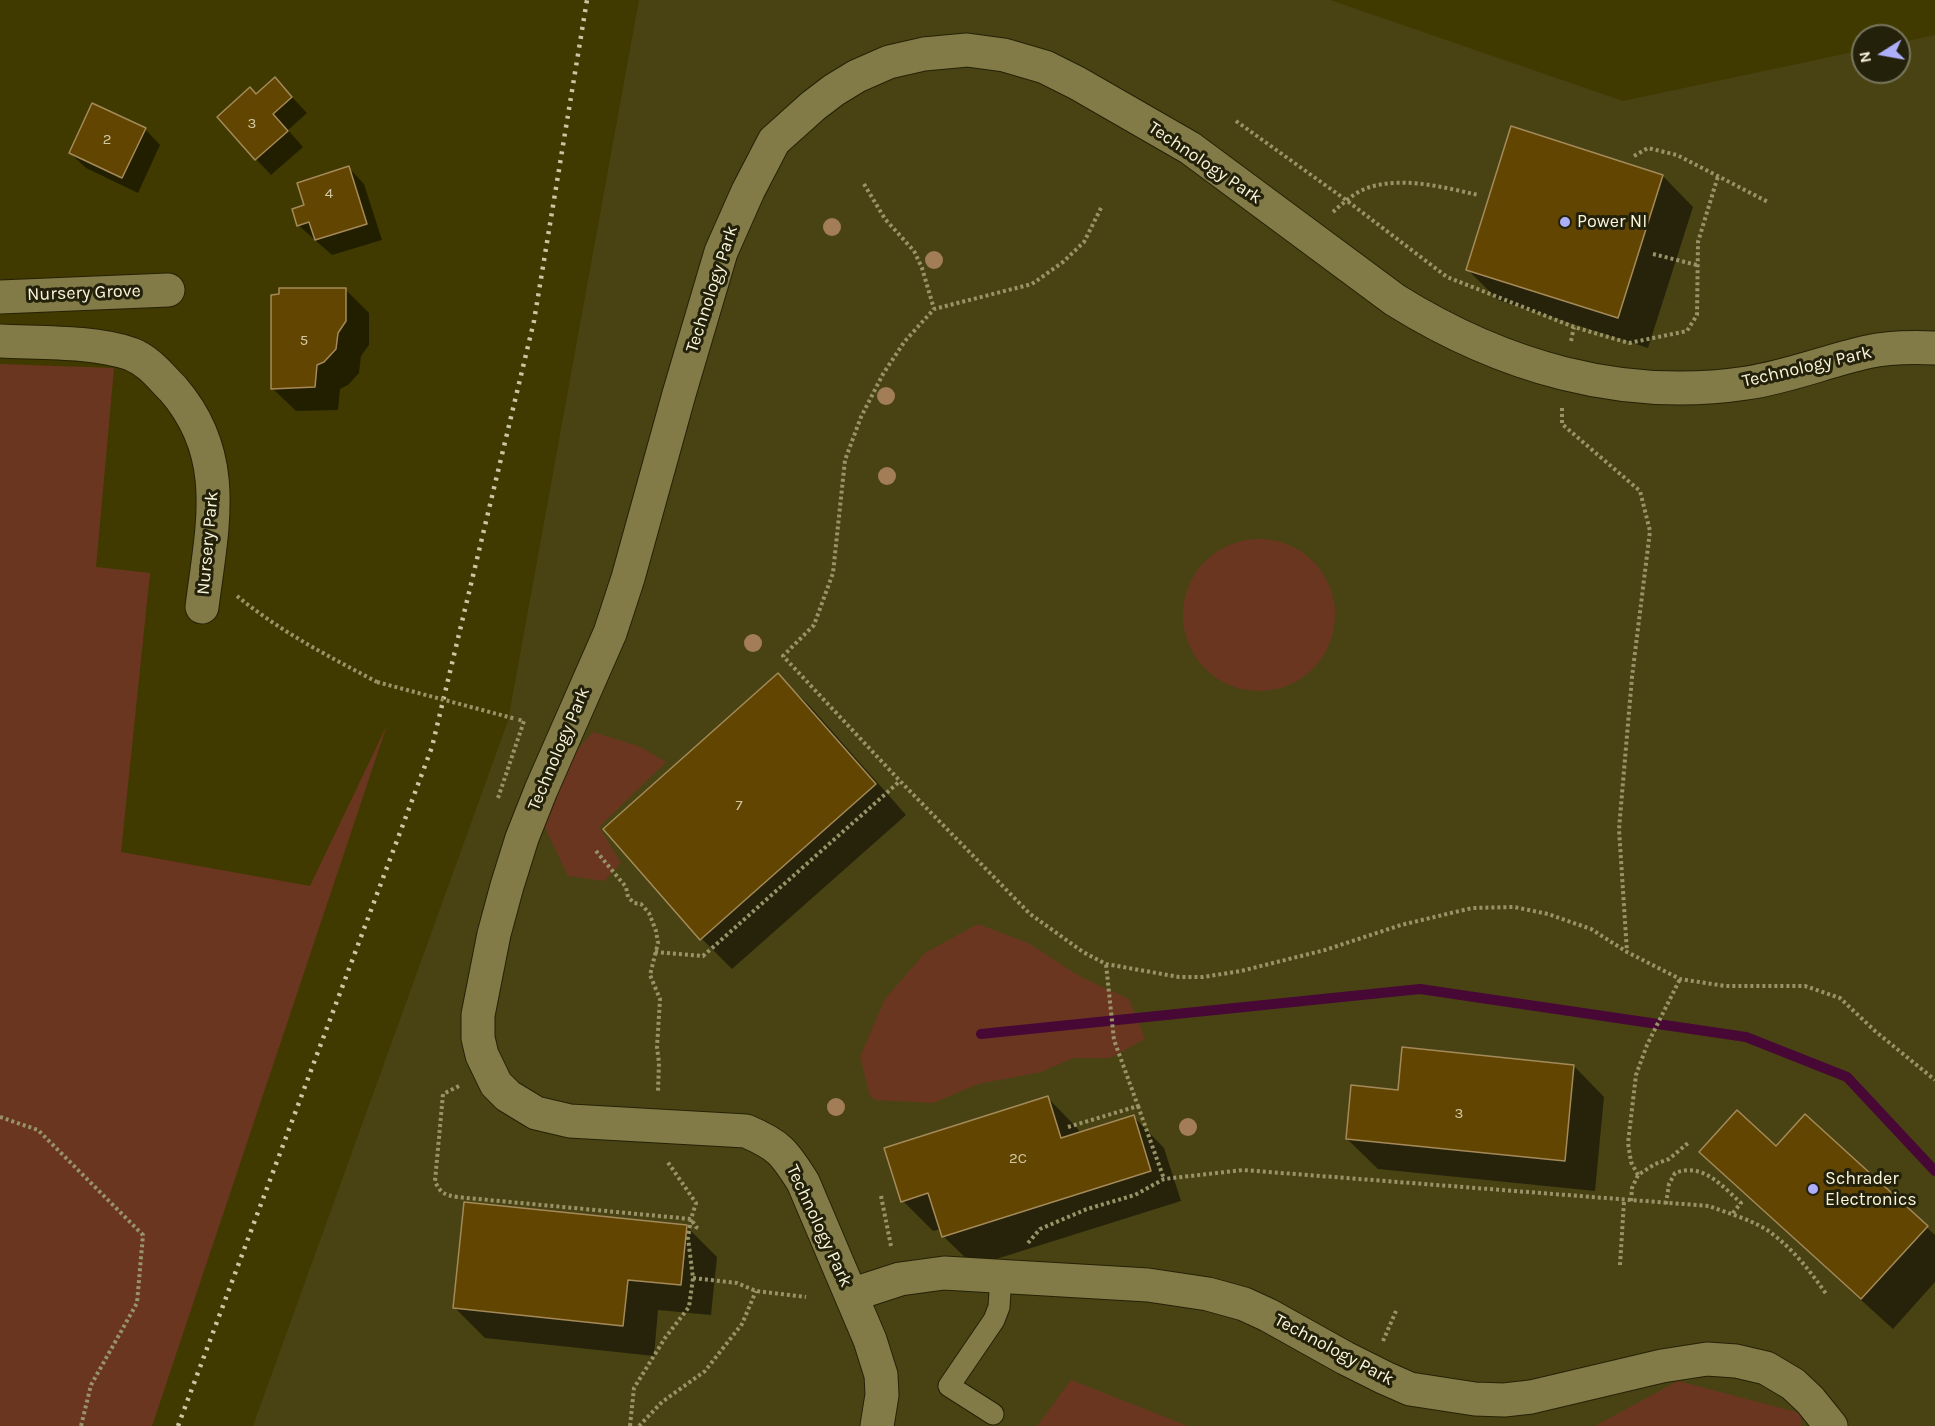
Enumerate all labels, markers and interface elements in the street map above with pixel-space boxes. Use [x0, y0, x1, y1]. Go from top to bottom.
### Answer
north arrow [1851, 24, 1911, 84]
text: N [1854, 50, 1875, 65]
house number: 3 [248, 115, 256, 133]
street label: Technology Park [1144, 117, 1266, 209]
house number: 2 [103, 131, 111, 149]
house number: 4 [325, 185, 333, 203]
place label: Power NI [1577, 211, 1647, 233]
marker: Power NI [1558, 215, 1572, 229]
street label: Technology Park [681, 223, 743, 355]
street label: Nursery Grove [27, 280, 141, 306]
house number: 5 [300, 332, 308, 350]
street label: Technology Park [1740, 342, 1874, 392]
street label: Nursery Park [193, 490, 223, 596]
street label: Technology Park [523, 684, 595, 814]
house number: 7 [735, 797, 743, 815]
house number: 3 [1455, 1105, 1463, 1123]
house number: 2C [1009, 1150, 1027, 1168]
street label: Technology Park [781, 1162, 857, 1290]
place label: Schrader Electronics [1825, 1168, 1917, 1210]
marker: Schrader Electronics [1806, 1182, 1820, 1196]
street label: Technology Park [1271, 1309, 1397, 1391]

